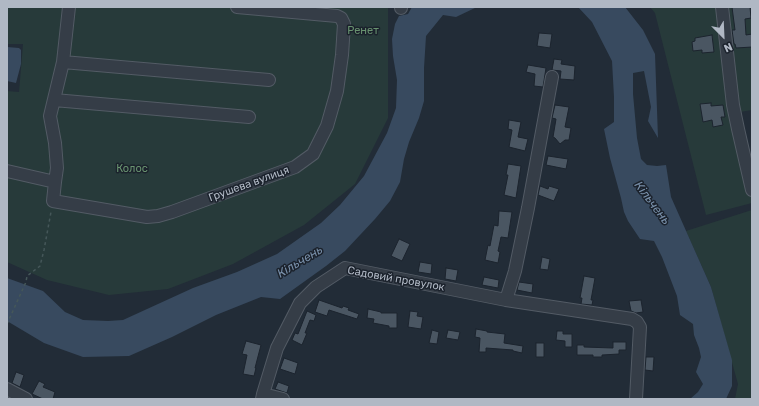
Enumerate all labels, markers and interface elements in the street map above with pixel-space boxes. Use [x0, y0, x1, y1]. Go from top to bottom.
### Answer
north arrow [703, 16, 743, 56]
park label: Ренет [347, 24, 379, 38]
text: N [722, 40, 734, 55]
park label: Колос [116, 162, 148, 176]
street label: Грушева вулиця [207, 163, 291, 205]
water label: Кільчень [631, 179, 673, 227]
water label: Кільчень [275, 243, 325, 281]
street label: Садовий провулок [346, 264, 446, 294]

